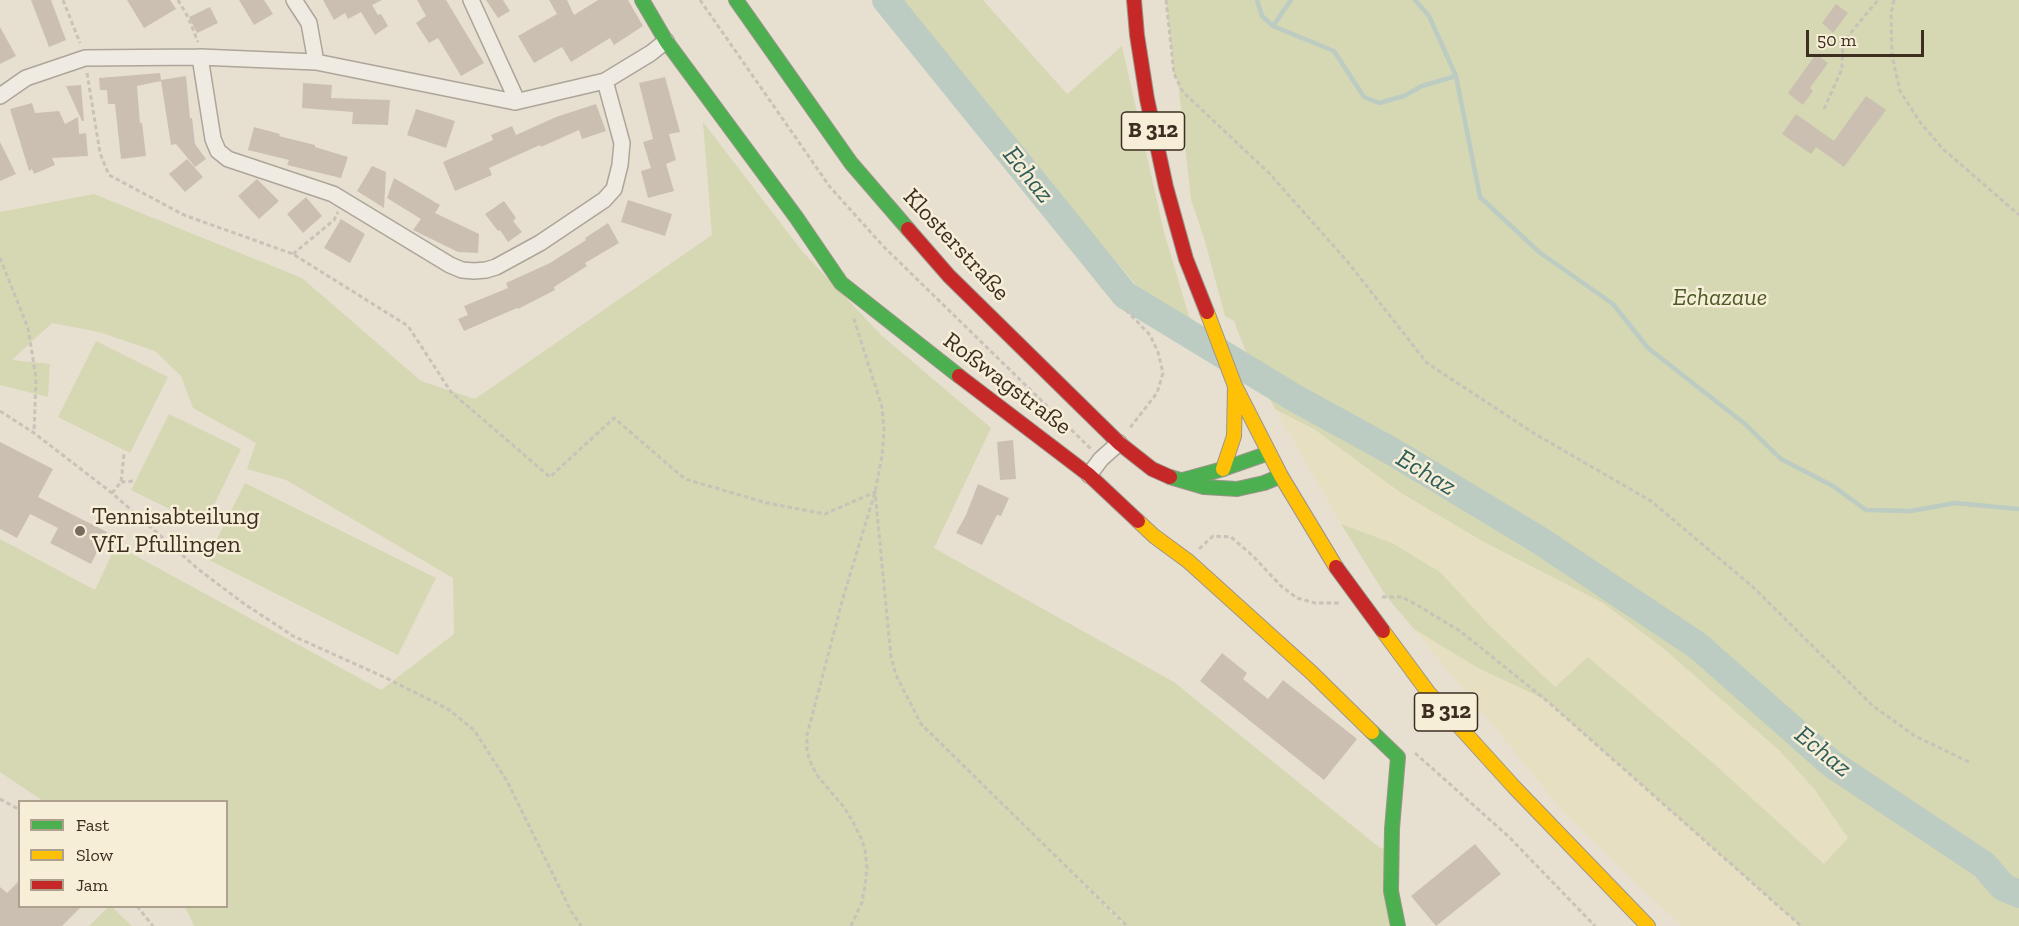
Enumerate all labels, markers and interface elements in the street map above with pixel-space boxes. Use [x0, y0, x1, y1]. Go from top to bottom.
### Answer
scale bar [1809, 18, 1928, 56]
text: 50 m [1817, 29, 1856, 51]
road number: B 312 [1122, 112, 1184, 150]
water label: Echaz [996, 140, 1060, 210]
street label: Klosterstraße [897, 183, 1015, 307]
park label: Echazaue [1673, 284, 1767, 312]
street label: Roßwagstraße [937, 326, 1077, 442]
water label: Echaz [1390, 443, 1462, 503]
place label: Tennisabteilung VfL Pfullingen [92, 503, 259, 559]
marker: Tennisabteilung VfL Pfullingen [73, 524, 87, 538]
road number: B 312 [1414, 693, 1478, 731]
water label: Echaz [1788, 720, 1858, 784]
legend [18, 800, 228, 908]
text: Fast [76, 814, 109, 836]
text: Slow [76, 844, 113, 866]
text: Jam [76, 874, 108, 896]

